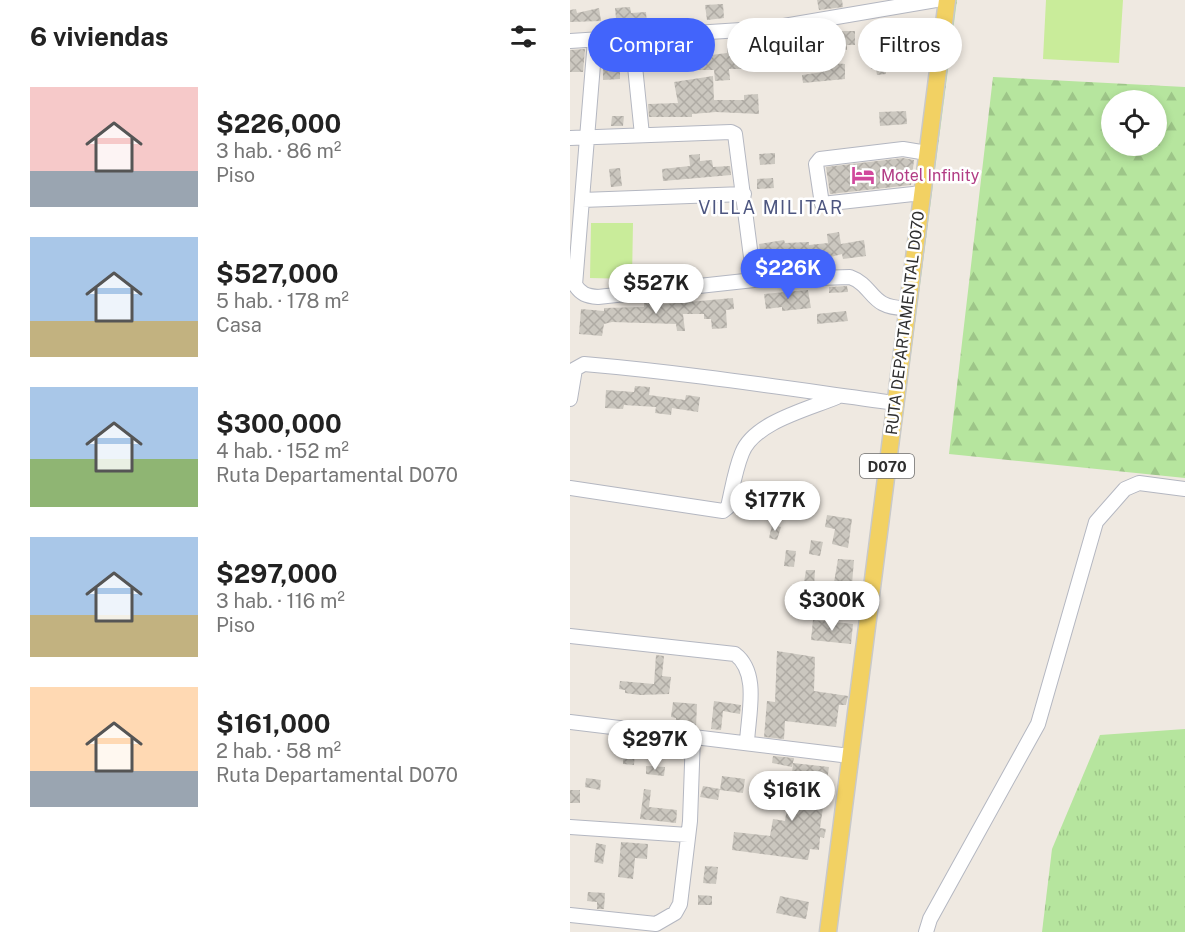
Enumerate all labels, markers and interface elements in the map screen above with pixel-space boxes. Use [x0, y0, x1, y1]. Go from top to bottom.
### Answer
chip: Comprar [588, 18, 715, 72]
chip: Alquilar [727, 18, 846, 72]
chip: Filtros [858, 18, 962, 72]
icon: filters [507, 20, 540, 53]
text: 6 viviendas [30, 21, 168, 52]
map controls [1101, 90, 1167, 156]
button: locate [1101, 90, 1167, 156]
text: $226,000 [216, 108, 341, 139]
icon: home [78, 111, 150, 183]
text: 3 hab. · 86 m² [216, 139, 341, 163]
hotel icon: Motel Infinity [850, 162, 876, 188]
text: Piso [216, 163, 255, 187]
place label: Motel Infinity [881, 166, 980, 185]
district label: VILLA MILITAR [698, 197, 844, 218]
street label: RUTA DEPARTAMENTAL D070 [882, 210, 928, 436]
pin: $226K [746, 249, 830, 300]
text: $226K [755, 256, 821, 280]
text: $527,000 [216, 258, 338, 289]
icon: home [78, 261, 150, 333]
pin: $527K [614, 264, 698, 315]
text: $527K [623, 271, 689, 295]
text: 5 hab. · 178 m² [216, 289, 349, 313]
text: Casa [216, 313, 262, 337]
text: $300,000 [216, 408, 342, 439]
icon: home [78, 411, 150, 483]
text: 4 hab. · 152 m² [216, 439, 349, 463]
road number: D070 [860, 454, 914, 478]
text: Ruta Departamental D070 [216, 463, 458, 487]
pin: $177K [733, 481, 817, 532]
text: $177K [744, 488, 806, 512]
text: $297,000 [216, 558, 338, 589]
icon: home [78, 561, 150, 633]
pin: $300K [790, 581, 874, 632]
text: $300K [799, 588, 865, 612]
text: 3 hab. · 116 m² [216, 589, 345, 613]
text: Piso [216, 613, 255, 637]
text: $161,000 [216, 708, 330, 739]
icon: home [78, 711, 150, 783]
pin: $297K [613, 720, 697, 771]
text: $297K [622, 727, 688, 751]
text: 2 hab. · 58 m² [216, 739, 341, 763]
text: Ruta Departamental D070 [216, 763, 458, 787]
pin: $161K [750, 771, 834, 822]
text: $161K [763, 778, 821, 802]

